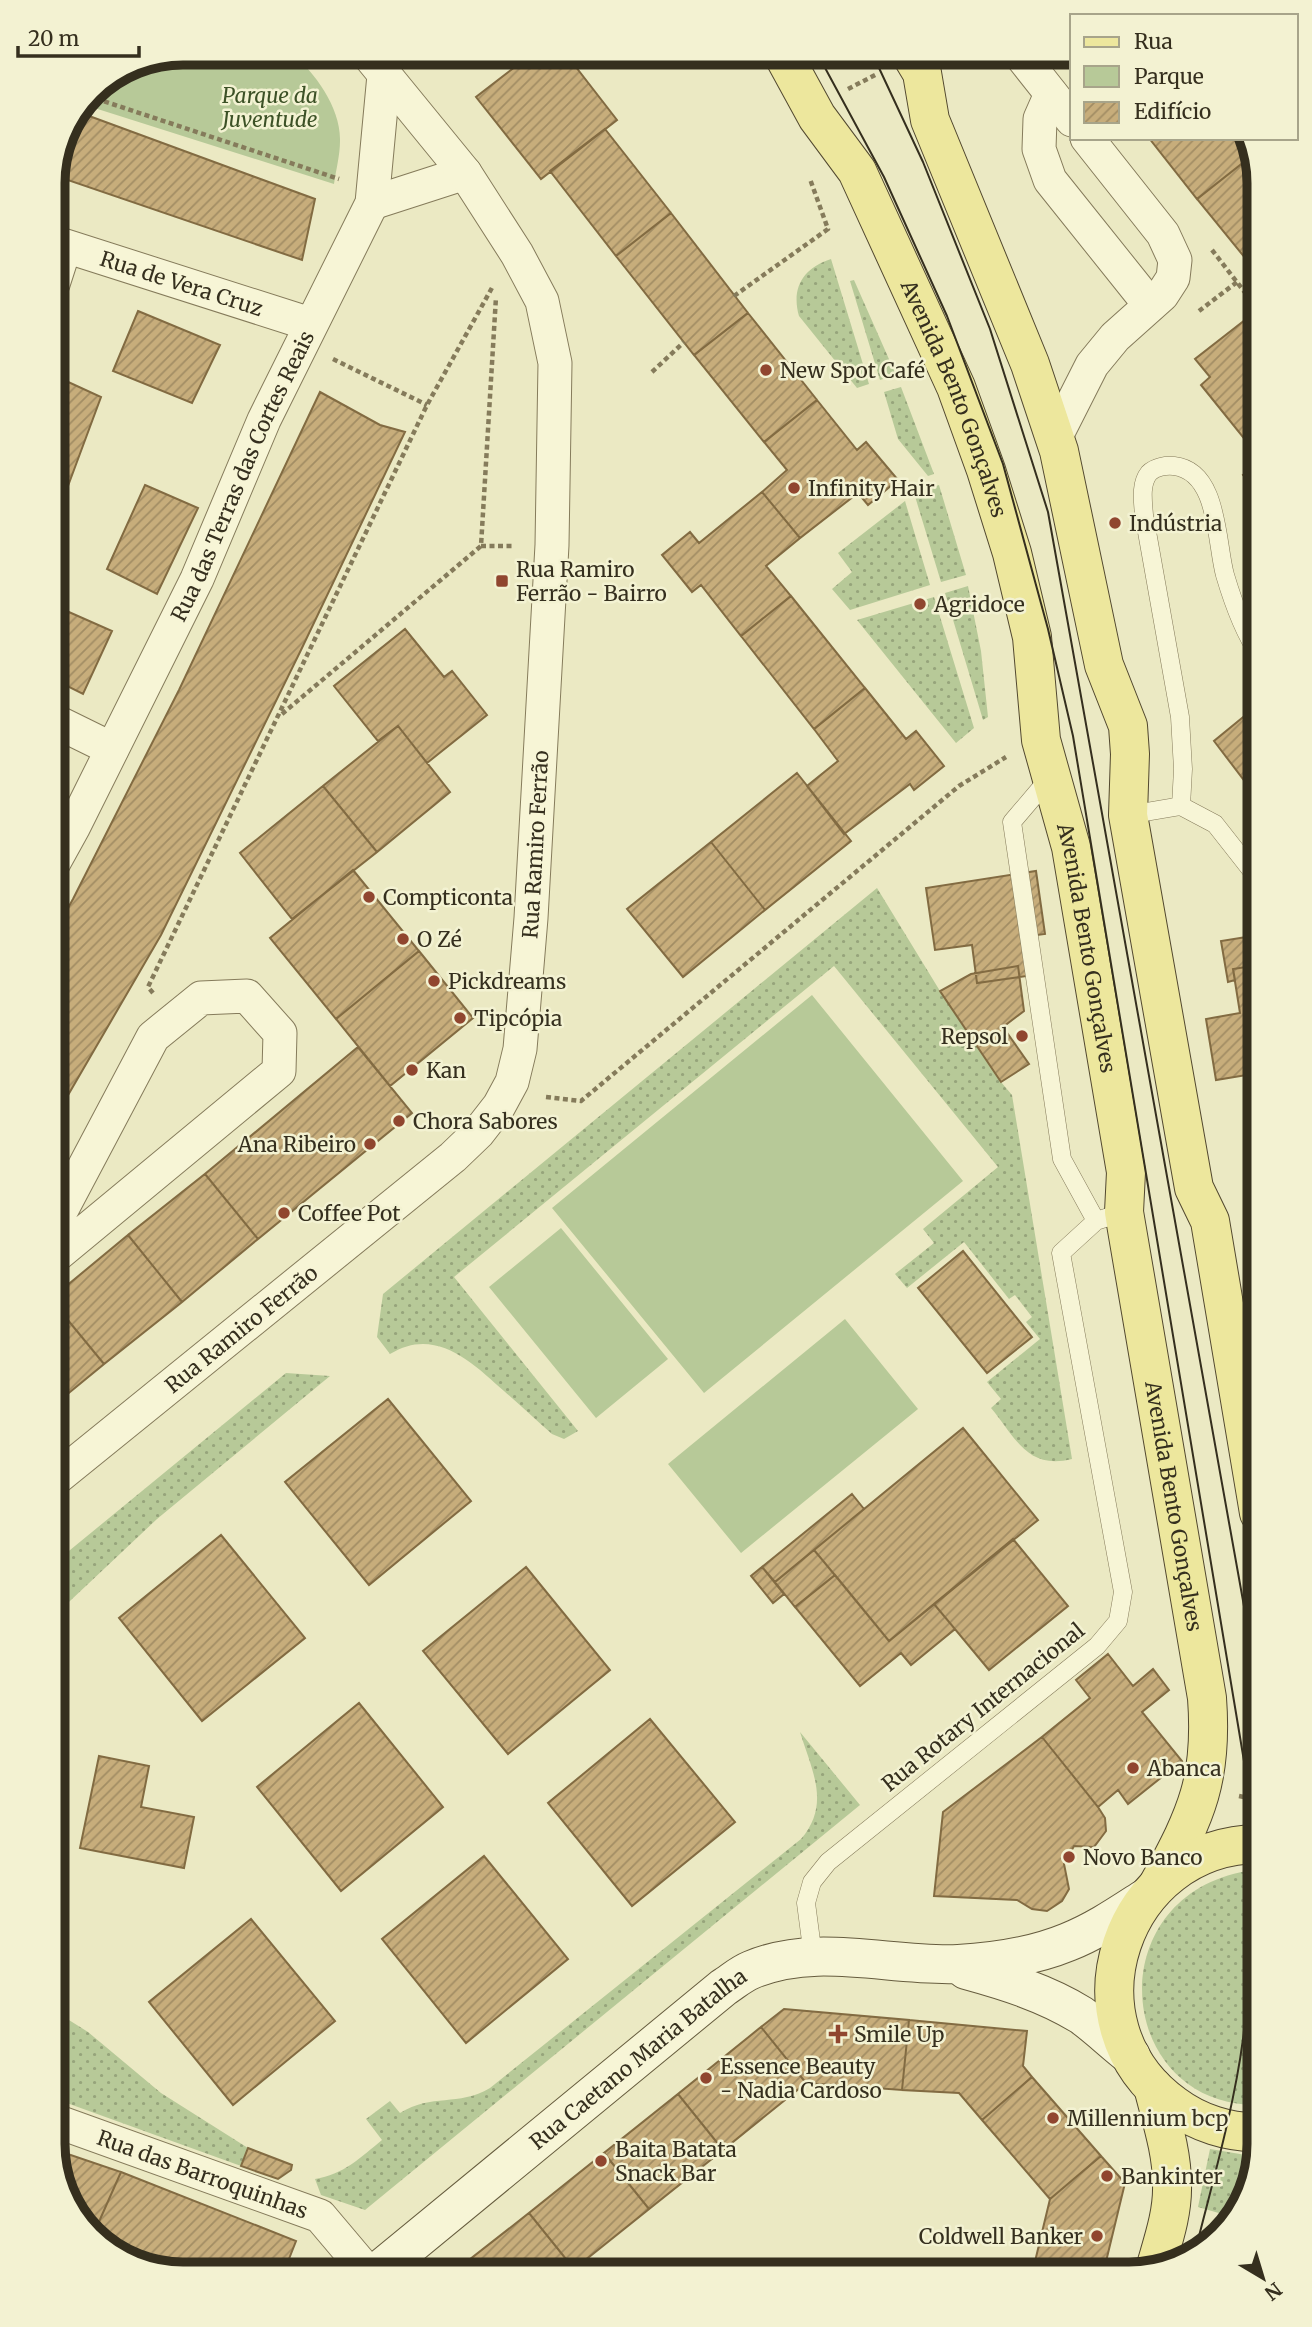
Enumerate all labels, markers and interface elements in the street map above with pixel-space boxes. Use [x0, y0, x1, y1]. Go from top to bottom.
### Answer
scale bar [18, 14, 138, 58]
legend [1070, 14, 1298, 140]
text: 20 m [28, 25, 80, 52]
text: Rua [1134, 28, 1173, 55]
text: Parque [1134, 63, 1204, 90]
park label: Parque da Juventude [220, 82, 318, 133]
text: Edifício [1134, 98, 1211, 125]
street label: Rua de Vera Cruz [97, 244, 266, 322]
street label: Avenida Bento Gonçalves [895, 275, 1013, 521]
street label: Rua das Terras das Cortes Reais [165, 326, 320, 626]
place label: New Spot Café [780, 357, 925, 384]
marker: New Spot Café [758, 362, 774, 378]
place label: Infinity Hair [808, 475, 935, 502]
marker: Infinity Hair [786, 480, 802, 496]
place label: Indústria [1129, 510, 1222, 537]
marker: Indústria [1107, 515, 1123, 531]
place label: Rua Ramiro Ferrão - Bairro [516, 556, 667, 607]
marker: Rua Ramiro Ferrão - Bairro [494, 573, 510, 589]
place label: Agridoce [933, 591, 1025, 618]
marker: Agridoce [912, 596, 928, 612]
street label: Rua Ramiro Ferrão [516, 749, 554, 940]
street label: Avenida Bento Gonçalves [1051, 819, 1123, 1075]
place label: Compticonta [383, 884, 513, 911]
marker: Compticonta [361, 889, 377, 905]
place label: O Zé [417, 926, 462, 953]
marker: O Zé [395, 931, 411, 947]
place label: Pickdreams [448, 968, 566, 995]
marker: Pickdreams [426, 973, 442, 989]
place label: Tipcópia [474, 1005, 562, 1032]
marker: Tipcópia [452, 1010, 468, 1026]
place label: Repsol [941, 1023, 1008, 1050]
marker: Repsol [1014, 1028, 1030, 1044]
place label: Kan [426, 1057, 466, 1084]
marker: Kan [404, 1062, 420, 1078]
place label: Chora Sabores [413, 1108, 558, 1135]
marker: Chora Sabores [391, 1113, 407, 1129]
place label: Ana Ribeiro [237, 1131, 356, 1158]
marker: Ana Ribeiro [362, 1136, 378, 1152]
place label: Coffee Pot [298, 1200, 400, 1227]
marker: Coffee Pot [276, 1205, 292, 1221]
street label: Rua Ramiro Ferrão [159, 1259, 323, 1399]
street label: Avenida Bento Gonçalves [1139, 1378, 1209, 1633]
street label: Rua Rotary Internacional [876, 1617, 1090, 1797]
place label: Abanca [1146, 1755, 1221, 1782]
marker: Abanca [1125, 1760, 1141, 1776]
place label: Novo Banco [1083, 1844, 1203, 1871]
marker: Novo Banco [1061, 1849, 1077, 1865]
street label: Rua Caetano Maria Batalha [524, 1962, 752, 2155]
place label: Smile Up [854, 2021, 944, 2048]
marker: Smile Up [828, 2024, 848, 2044]
place label: Essence Beauty - Nadia Cardoso [720, 2053, 882, 2104]
marker: Essence Beauty - Nadia Cardoso [698, 2070, 714, 2086]
place label: Millennium bcp [1067, 2105, 1228, 2132]
marker: Millennium bcp [1045, 2110, 1061, 2126]
street label: Rua das Barroquinhas [94, 2124, 312, 2224]
place label: Baita Batata Snack Bar [615, 2136, 737, 2187]
marker: Baita Batata Snack Bar [593, 2153, 609, 2169]
place label: Bankinter [1121, 2163, 1223, 2190]
marker: Bankinter [1099, 2168, 1115, 2184]
place label: Coldwell Banker [919, 2223, 1083, 2250]
marker: Coldwell Banker [1089, 2228, 1105, 2244]
north arrow [1228, 2243, 1298, 2313]
text: N [1260, 2277, 1287, 2305]

